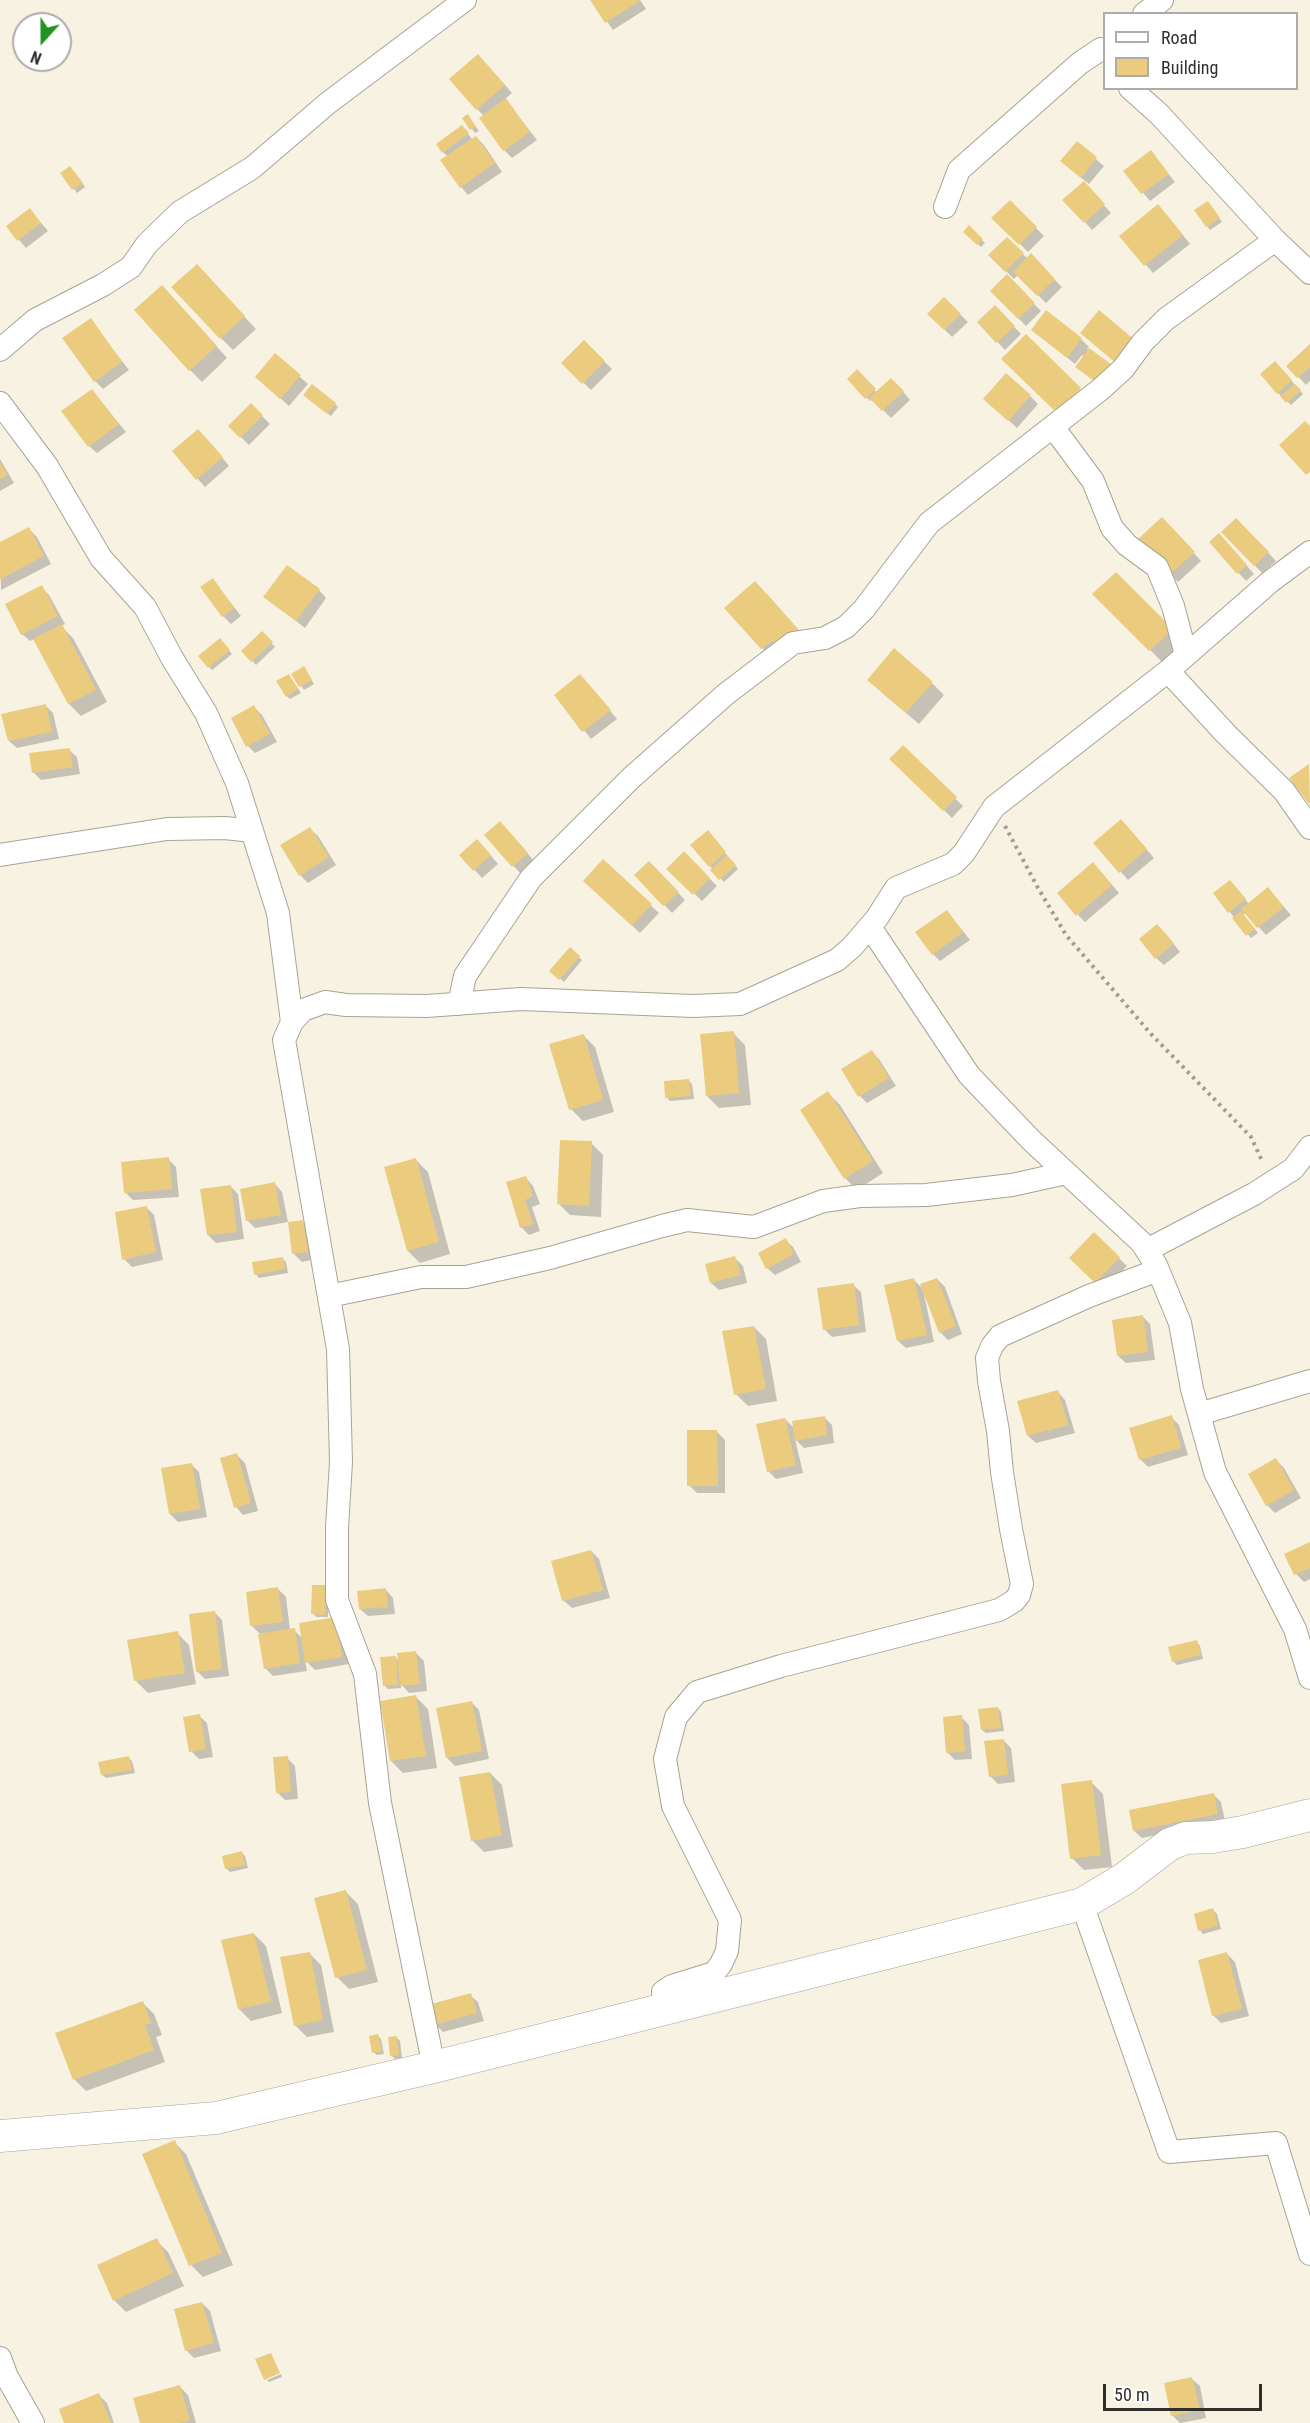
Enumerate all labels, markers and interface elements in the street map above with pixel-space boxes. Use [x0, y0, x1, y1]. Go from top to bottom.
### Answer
north arrow [12, 12, 72, 72]
legend [1103, 12, 1298, 90]
text: Road [1161, 27, 1197, 48]
text: N [28, 47, 44, 68]
text: Building [1161, 57, 1218, 78]
scale bar [1106, 2372, 1265, 2410]
text: 50 m [1114, 2384, 1149, 2405]

